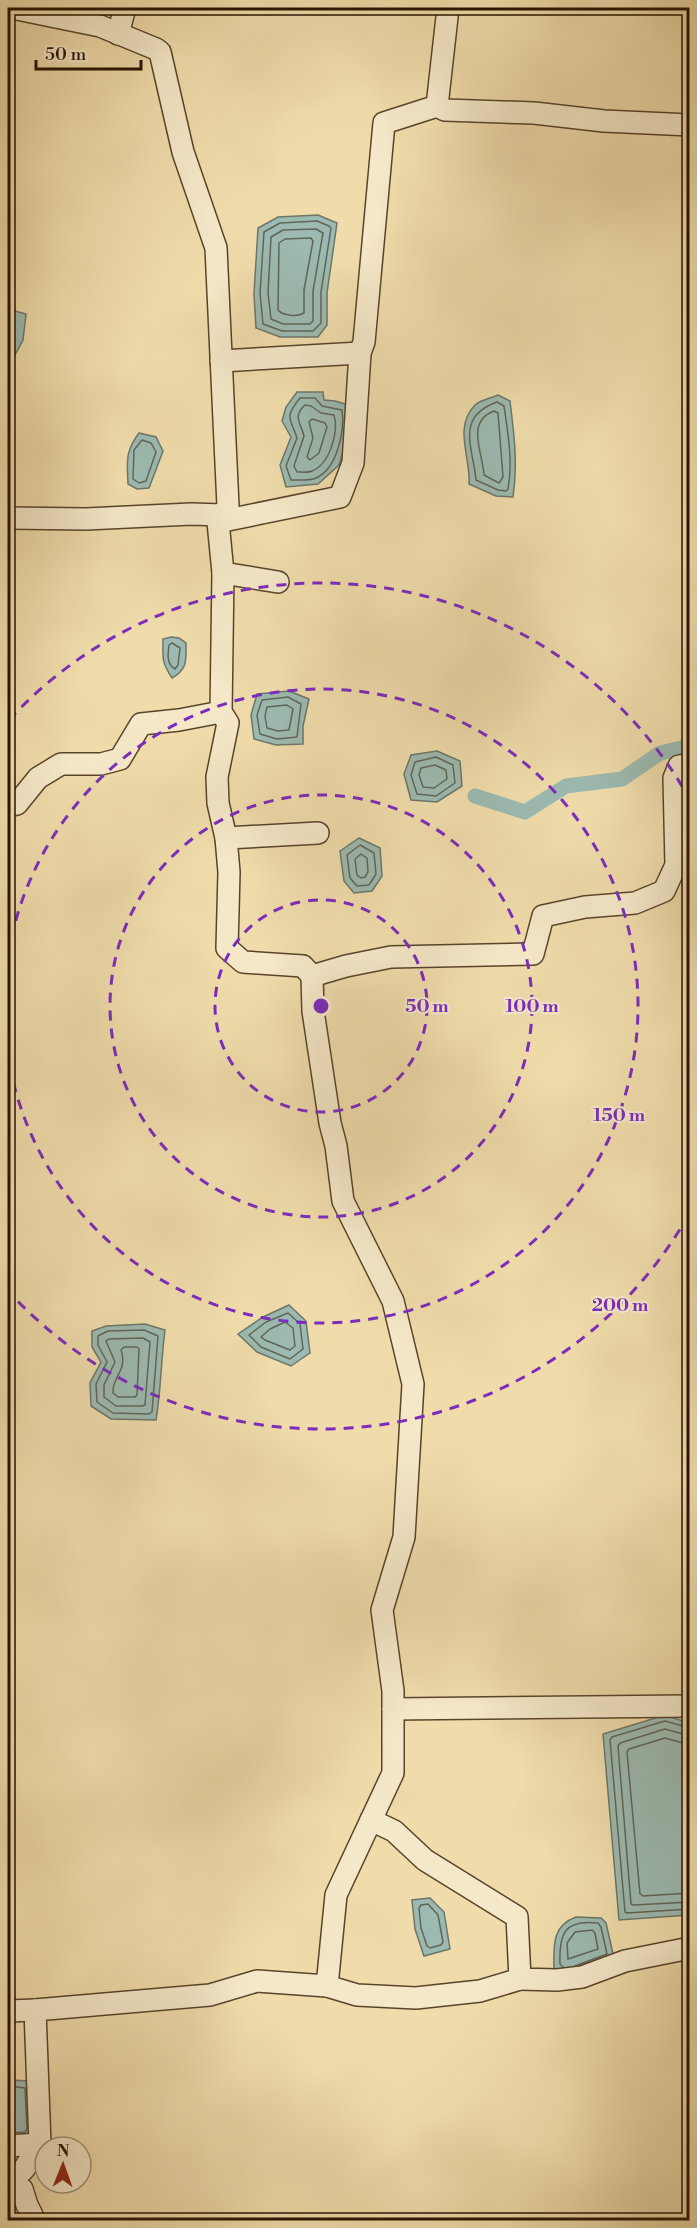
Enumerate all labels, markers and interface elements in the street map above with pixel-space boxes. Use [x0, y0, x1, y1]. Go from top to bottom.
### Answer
scale bar [36, 33, 141, 71]
text: 50 m [45, 43, 87, 66]
text: 50 m [405, 995, 449, 1018]
text: 100 m [505, 995, 559, 1018]
centre of rings [311, 996, 331, 1016]
text: 150 m [593, 1104, 646, 1127]
text: 200 m [592, 1294, 649, 1317]
north arrow [33, 2135, 93, 2195]
text: N [57, 2141, 70, 2161]

